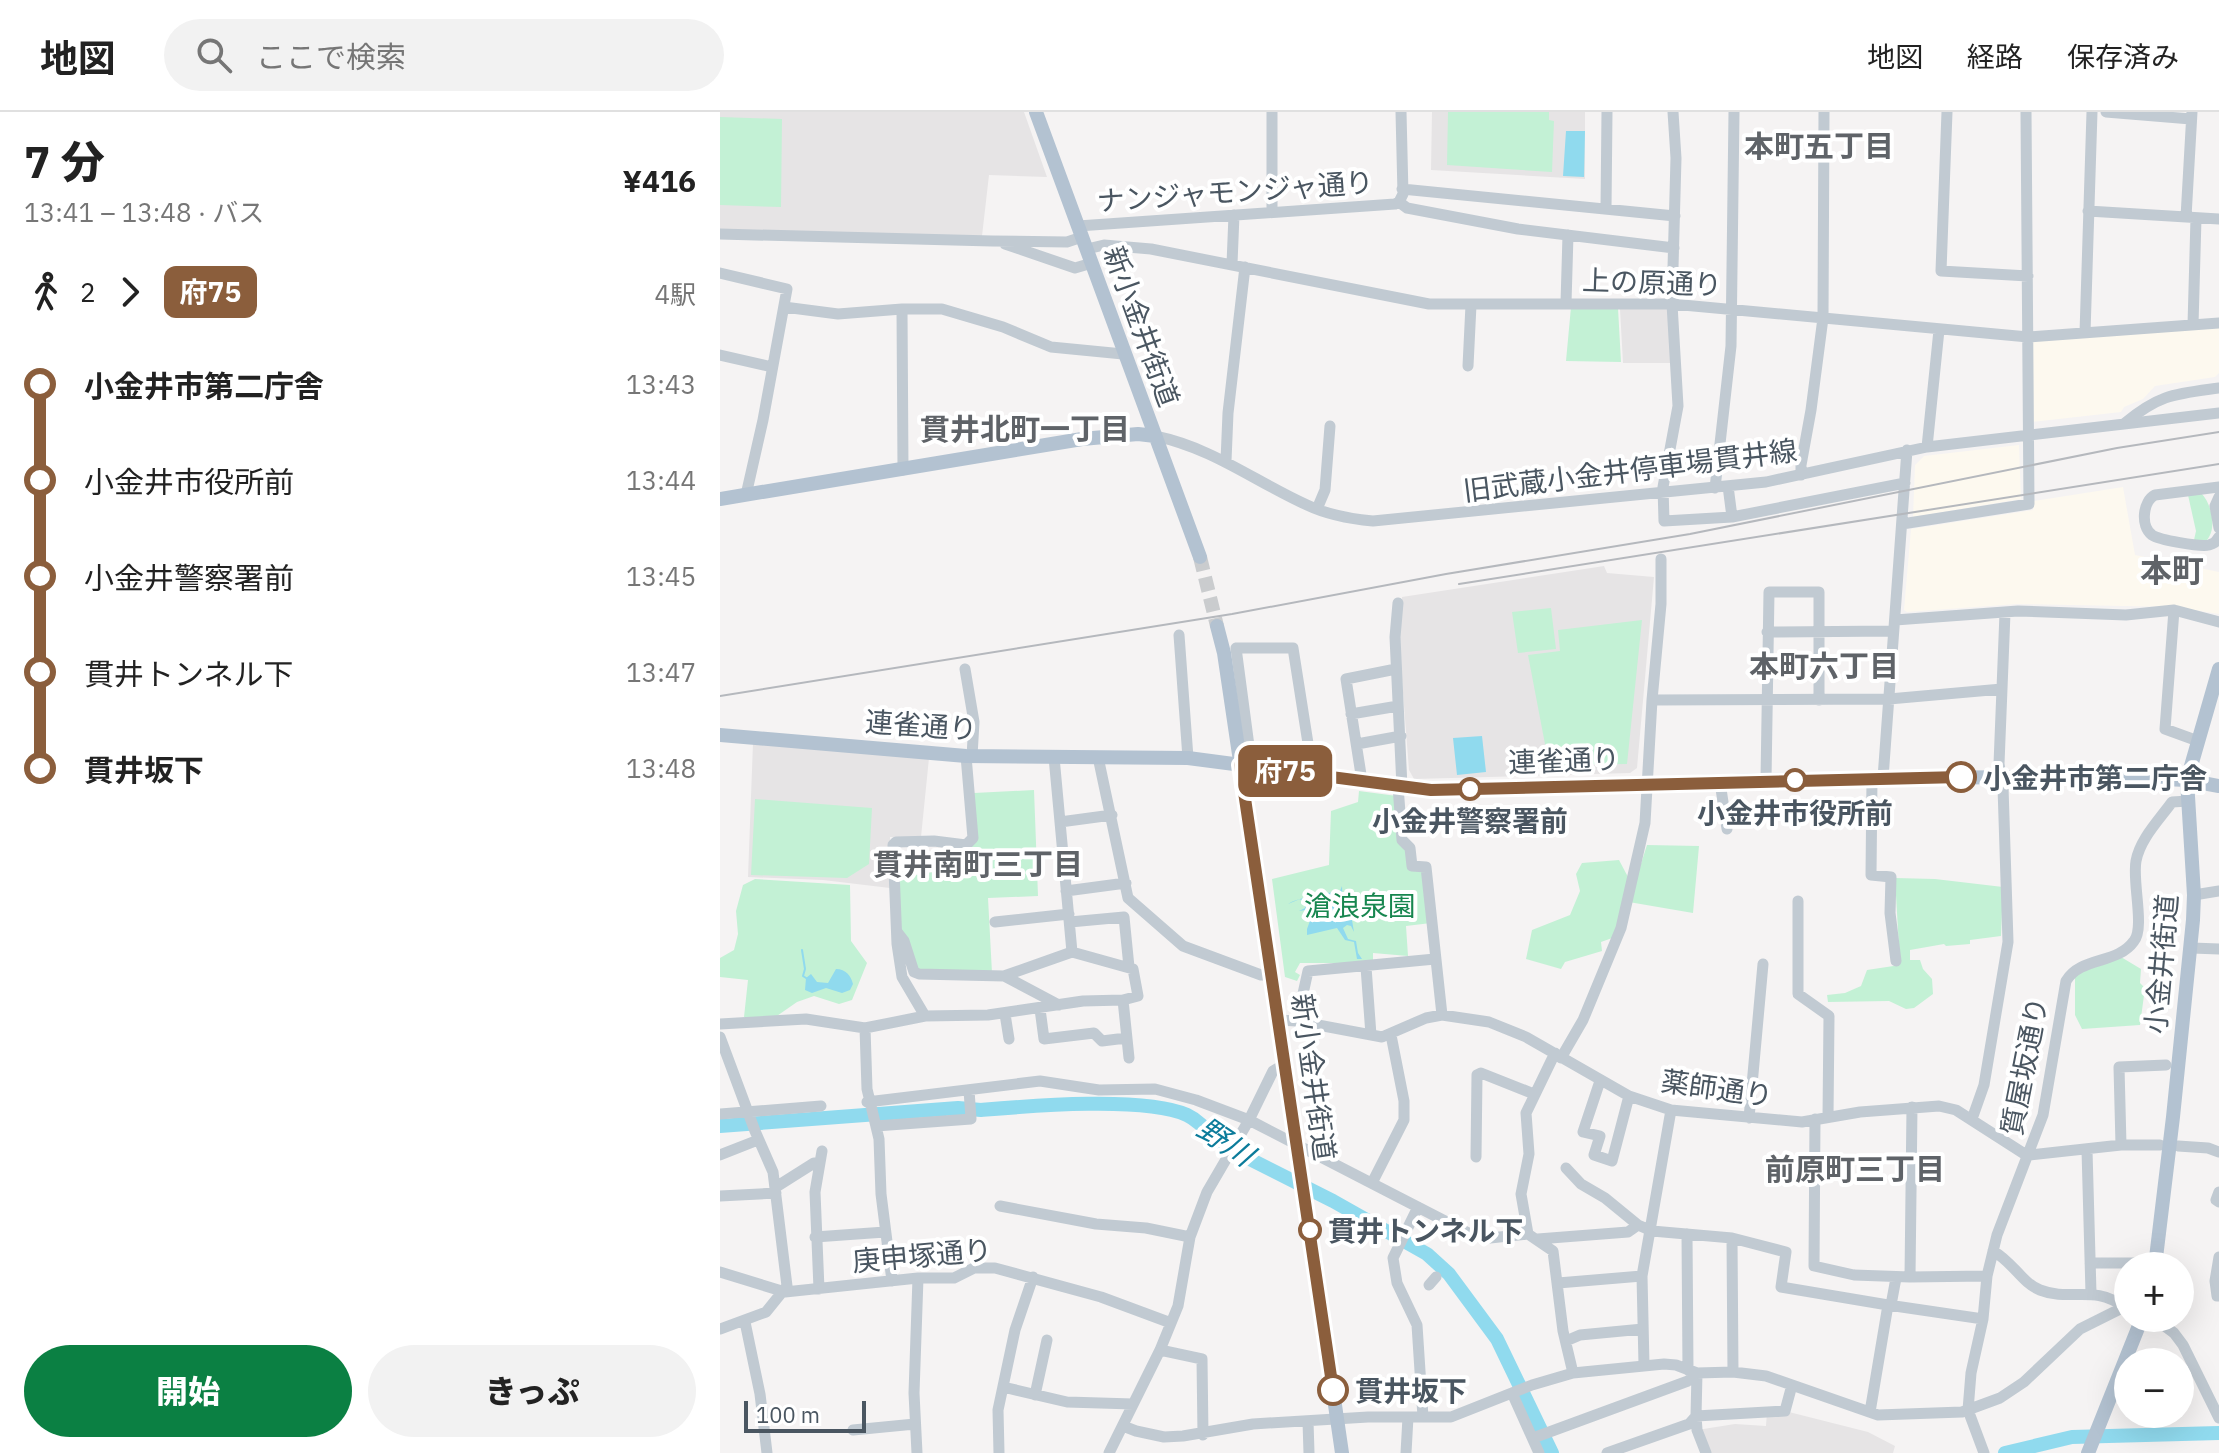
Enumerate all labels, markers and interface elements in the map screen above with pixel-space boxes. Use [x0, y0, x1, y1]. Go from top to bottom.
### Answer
search box [164, 19, 724, 91]
text: 地図 [40, 33, 116, 82]
icon: search [192, 33, 236, 77]
text: ここで検索 [256, 37, 406, 76]
text: 地図 [1867, 38, 1923, 75]
text: 経路 [1967, 38, 2023, 75]
text: 保存済み [2067, 38, 2179, 75]
district label: 本町五丁目 [1744, 126, 1894, 165]
text: 7 分 [24, 133, 105, 190]
text: ¥416 [623, 161, 696, 200]
street label: ナンジャモンジャ通り [1095, 163, 1375, 219]
text: 13:41 – 13:48 · バス [24, 195, 264, 229]
street label: 新小金井街道 [1096, 241, 1188, 411]
street label: 上の原通り [1581, 261, 1723, 303]
icon: walk [24, 270, 68, 314]
icon: forward [108, 270, 152, 314]
text: 府75 [180, 273, 241, 310]
text: 2 [80, 275, 96, 309]
text: 4駅 [654, 277, 696, 311]
text: 小金井市第二庁舎 [84, 366, 324, 405]
text: 13:43 [626, 367, 696, 401]
district label: 貫井北町一丁目 [920, 409, 1130, 448]
street label: 旧武蔵小金井停車場貫井線 [1461, 431, 1799, 509]
text: 小金井市役所前 [84, 462, 294, 501]
text: 13:44 [626, 463, 696, 497]
district label: 本町 [2140, 549, 2204, 591]
text: 小金井警察署前 [84, 558, 294, 597]
text: 13:45 [626, 559, 696, 593]
district label: 本町六丁目 [1749, 646, 1899, 685]
text: 貫井トンネル下 [84, 654, 293, 693]
text: 13:47 [626, 655, 696, 689]
street label: 連雀通り [864, 703, 978, 747]
street label: 連雀通り [1507, 740, 1621, 780]
line badge: 府75 [1239, 745, 1331, 797]
text: 貫井坂下 [84, 750, 204, 789]
text: 13:48 [626, 751, 696, 785]
text: 府75 [1254, 752, 1316, 789]
place label: 小金井市第二庁舎 [1983, 759, 2207, 796]
marker: 小金井市第二庁舎 [1946, 762, 1976, 792]
marker: 小金井市役所前 [1784, 769, 1806, 791]
marker: 小金井警察署前 [1459, 778, 1481, 800]
place label: 小金井市役所前 [1697, 794, 1893, 831]
place label: 小金井警察署前 [1372, 802, 1568, 839]
district label: 貫井南町三丁目 [873, 844, 1083, 883]
park label: 滄浪泉園 [1304, 887, 1416, 924]
street label: 小金井街道 [2136, 893, 2186, 1035]
street label: 新小金井街道 [1284, 991, 1344, 1163]
street label: 質屋坂通り [1992, 994, 2056, 1138]
street label: 薬師通り [1659, 1062, 1775, 1114]
water label: 野川 [1190, 1108, 1264, 1176]
district label: 前原町三丁目 [1765, 1149, 1945, 1188]
place label: 貫井トンネル下 [1328, 1212, 1523, 1249]
marker: 貫井トンネル下 [1299, 1219, 1321, 1241]
street label: 庚申塚通り [851, 1230, 993, 1280]
map controls [2114, 1252, 2194, 1428]
button: + [2114, 1252, 2194, 1332]
button: 開始 [24, 1345, 352, 1437]
button: きっぷ [368, 1345, 696, 1437]
button: − [2114, 1348, 2194, 1428]
place label: 貫井坂下 [1355, 1372, 1467, 1409]
marker: 貫井坂下 [1318, 1375, 1348, 1405]
scale bar [744, 1397, 866, 1433]
text: 100 m [756, 1400, 820, 1429]

